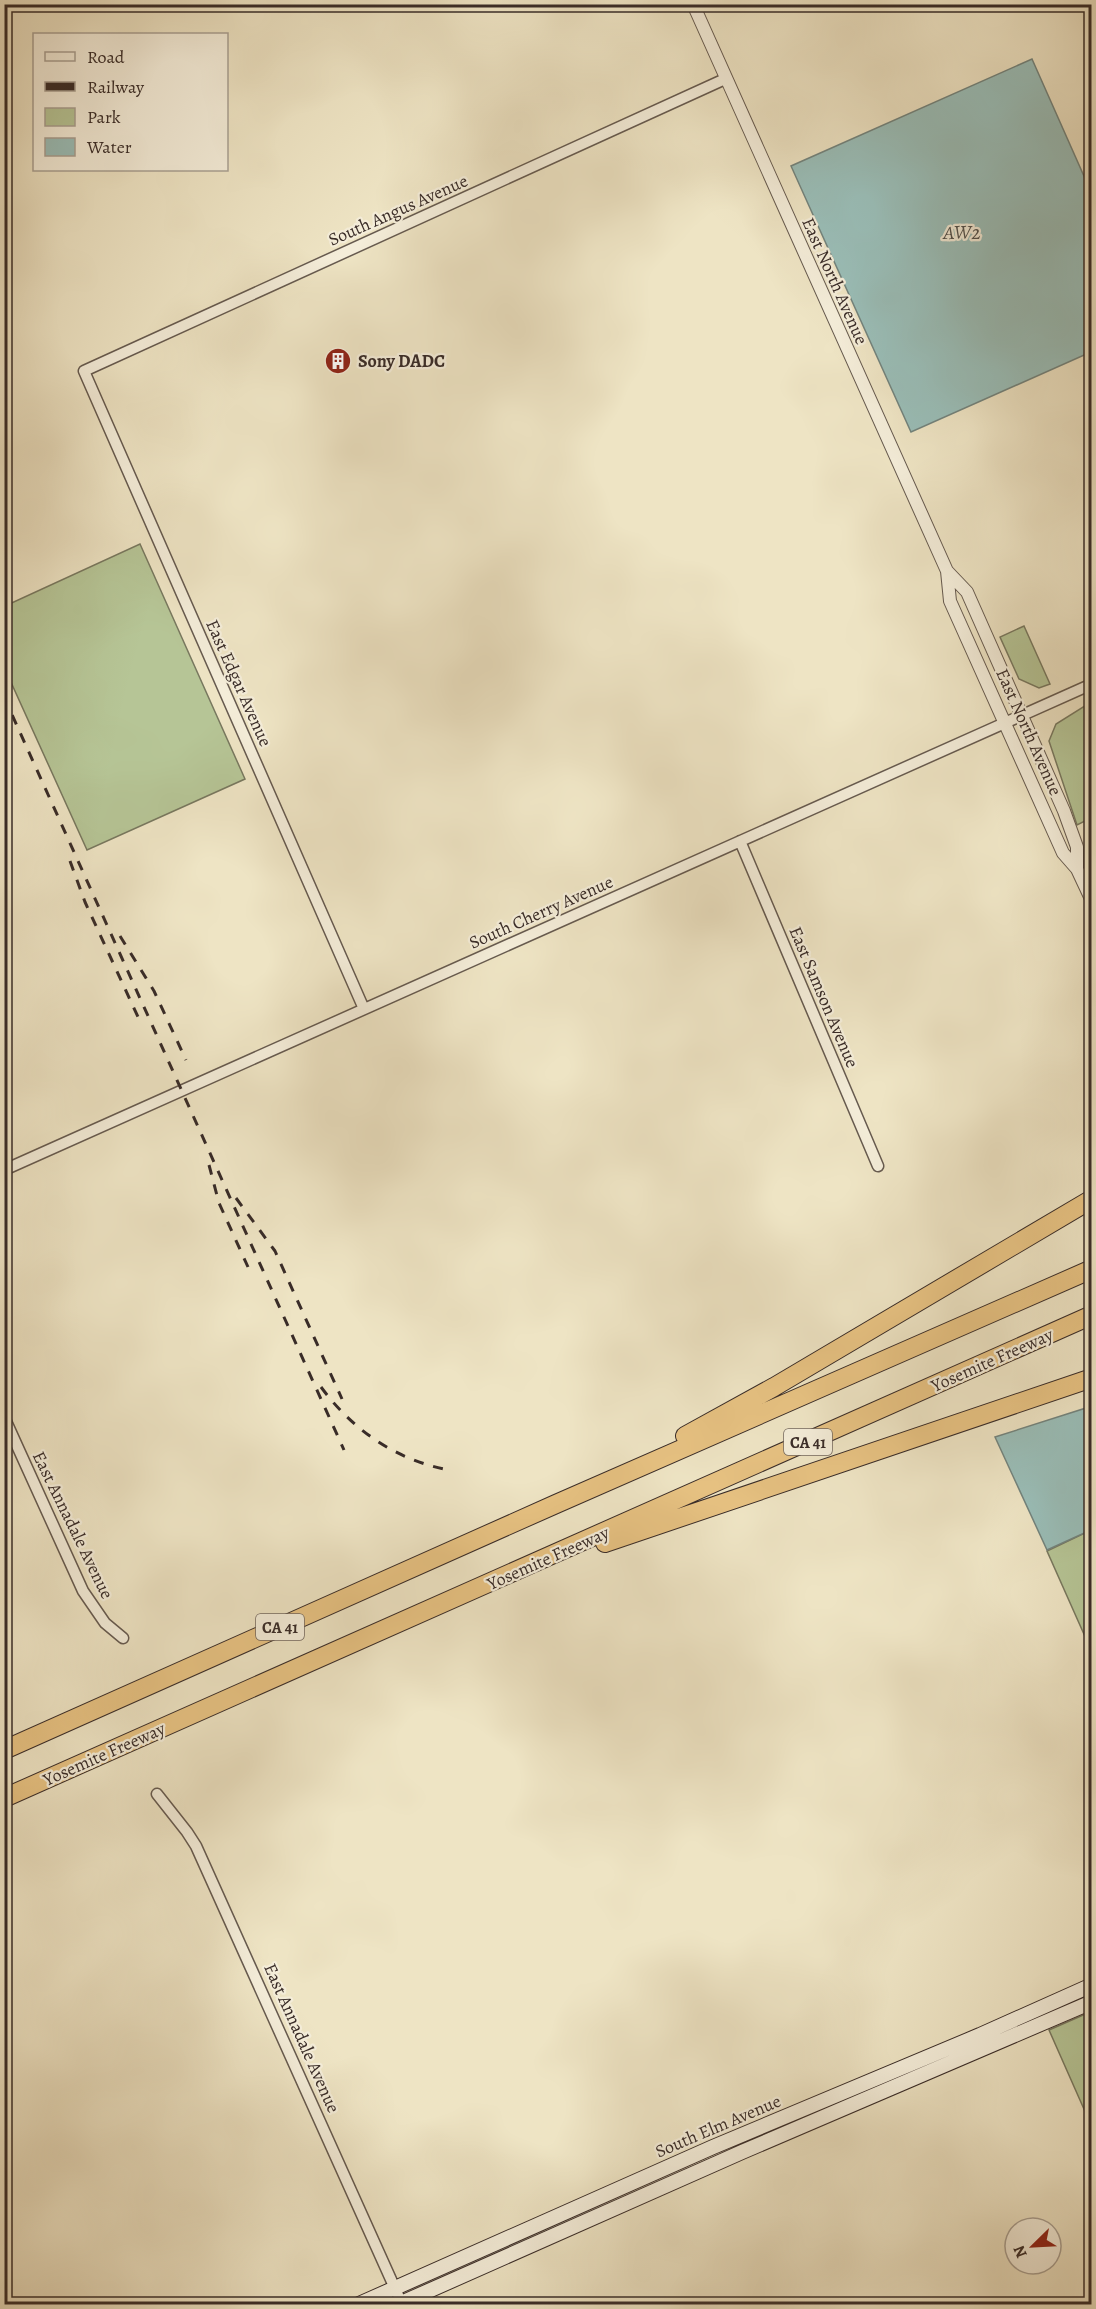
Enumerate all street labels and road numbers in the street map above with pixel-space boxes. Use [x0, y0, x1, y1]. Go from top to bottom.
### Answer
street label: South Angus Avenue [325, 168, 471, 252]
street label: East North Avenue [796, 214, 874, 348]
street label: East Edgar Avenue [200, 616, 278, 750]
street label: East North Avenue [990, 665, 1068, 799]
street label: South Cherry Avenue [465, 869, 617, 955]
street label: East Samson Avenue [783, 923, 865, 1071]
street label: Yosemite Freeway [926, 1322, 1058, 1398]
road number: CA 41 [784, 1429, 832, 1455]
street label: East Annadale Avenue [27, 1447, 119, 1603]
street label: Yosemite Freeway [482, 1520, 614, 1596]
road number: CA 41 [256, 1614, 304, 1640]
street label: Yosemite Freeway [38, 1716, 170, 1792]
street label: East Annadale Avenue [258, 1959, 346, 2117]
street label: South Elm Avenue [652, 2089, 784, 2163]

